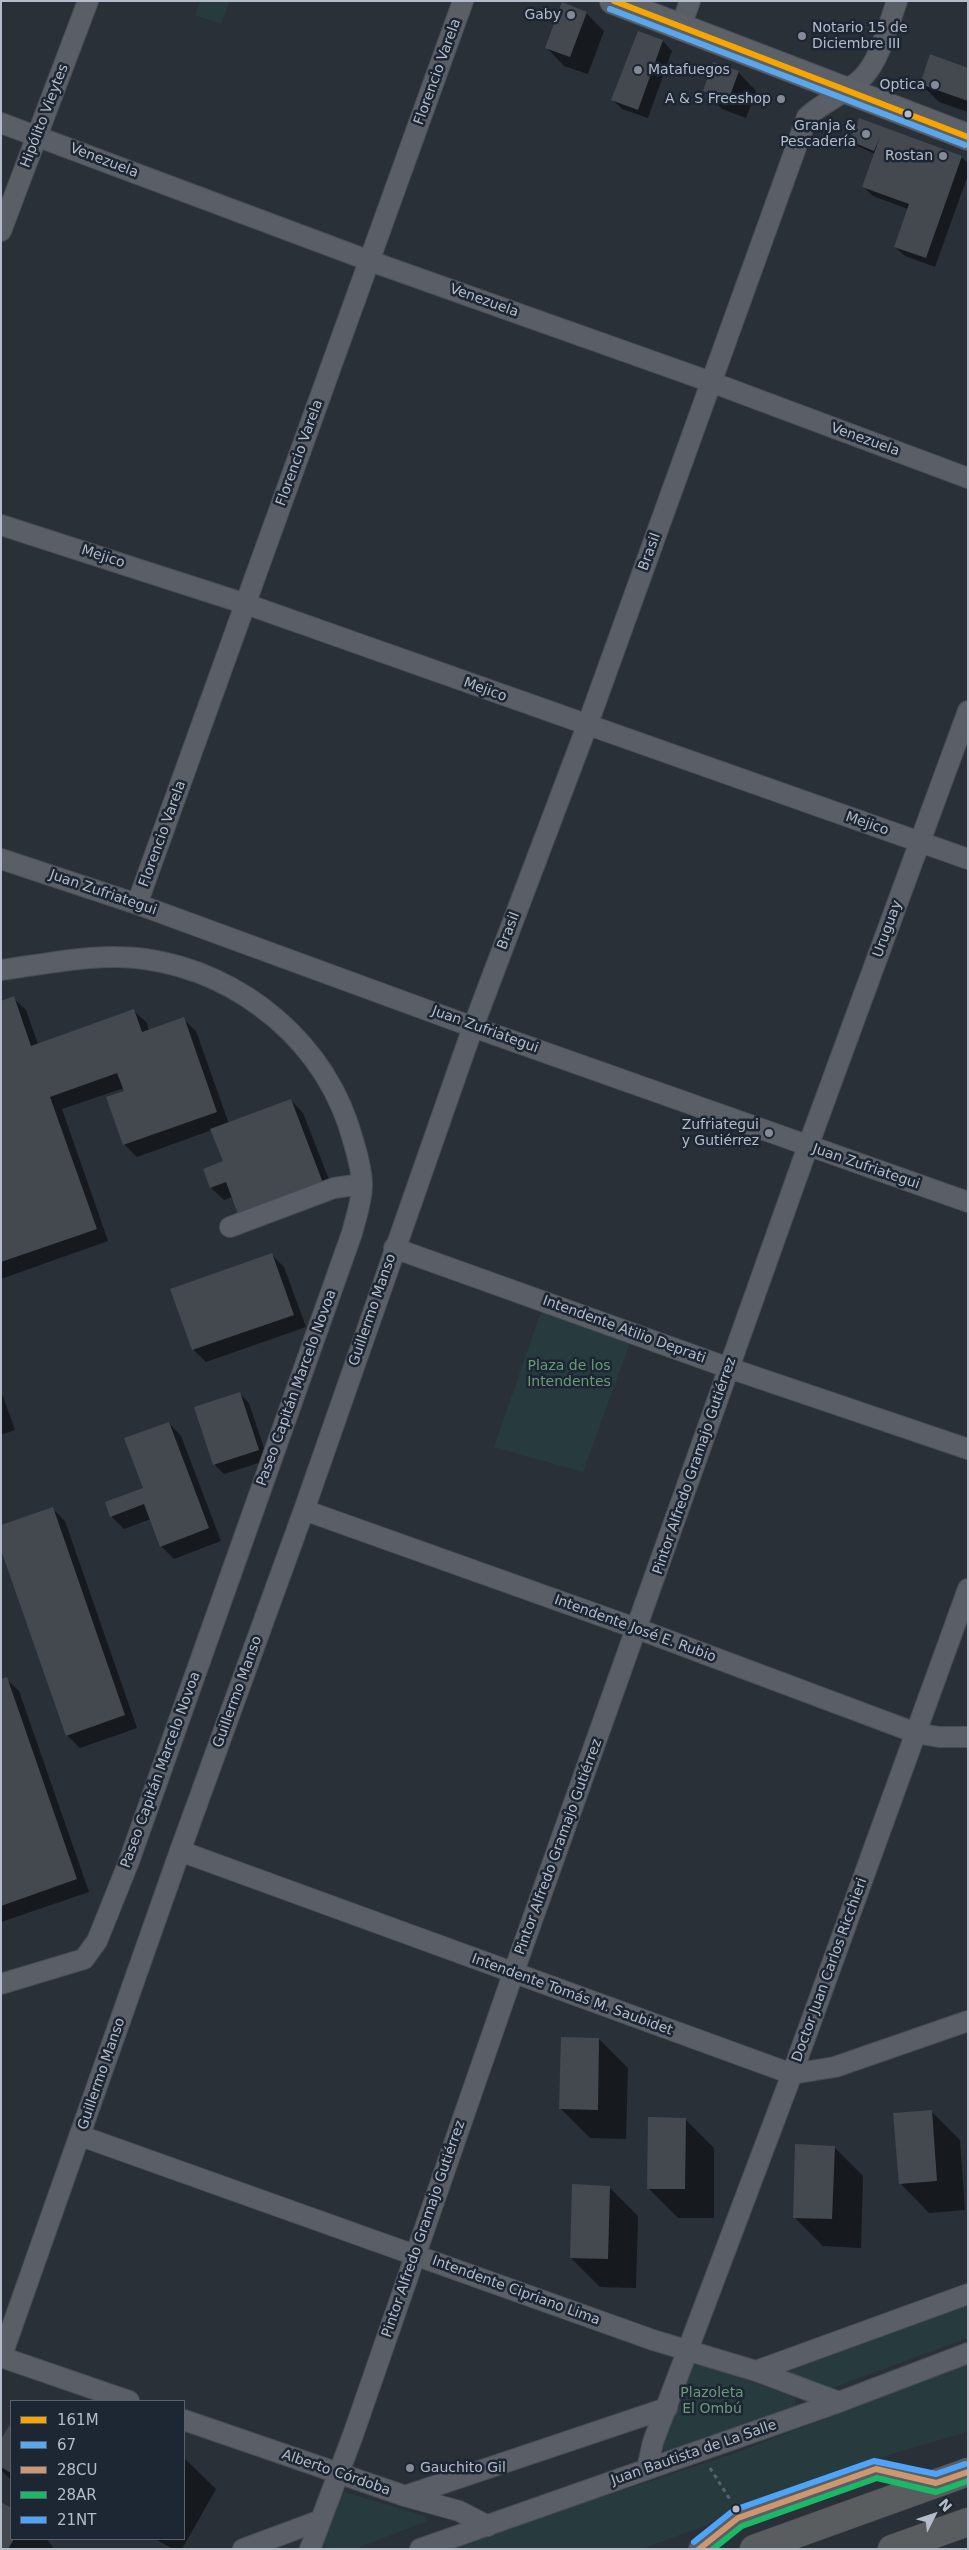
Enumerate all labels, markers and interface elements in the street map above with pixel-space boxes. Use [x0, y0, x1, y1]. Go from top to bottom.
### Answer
place label: Gaby [524, 7, 561, 23]
marker: Gaby [565, 9, 577, 21]
street label: Florencio Varela [411, 17, 465, 127]
place label: Notario 15 de Diciembre III [812, 20, 908, 52]
marker: Notario 15 de Diciembre III [796, 30, 808, 42]
street label: Hipólito Vieytes [18, 62, 72, 170]
place label: Matafuegos [648, 62, 730, 78]
marker: Matafuegos [632, 64, 644, 76]
place label: Optica [879, 77, 925, 93]
marker: Optica [929, 79, 941, 91]
place label: A & S Freeshop [665, 91, 771, 107]
marker: A & S Freeshop [775, 93, 787, 105]
unlabelled marker [903, 109, 913, 119]
place label: Granja & Pescadería [780, 118, 856, 150]
marker: Granja & Pescadería [860, 128, 872, 140]
street label: Venezuela [67, 140, 141, 182]
place label: Rostan [885, 148, 933, 164]
marker: Rostan [937, 150, 949, 162]
street label: Venezuela [447, 281, 521, 321]
street label: Florencio Varela [273, 398, 327, 508]
street label: Venezuela [828, 420, 902, 460]
street label: Brasil [635, 531, 665, 573]
street label: Mejico [79, 542, 127, 572]
street label: Mejico [461, 674, 509, 706]
street label: Florencio Varela [136, 779, 190, 889]
street label: Mejico [843, 809, 891, 839]
street label: Juan Zufriategui [47, 867, 159, 919]
street label: Uruguay [870, 898, 906, 960]
street label: Brasil [494, 910, 524, 952]
street label: Juan Zufriategui [429, 1003, 541, 1057]
place label: Zufriategui y Gutiérrez [682, 1117, 759, 1150]
marker: Zufriategui y Gutiérrez [763, 1127, 775, 1139]
street label: Juan Zufriategui [810, 1141, 922, 1193]
street label: Guillermo Manso [346, 1252, 400, 1368]
street label: Paseo Capitán Marcelo Novoa [254, 1288, 340, 1488]
street label: Intendente Atilio Deprati [540, 1293, 708, 1367]
street label: Pintor Alfredo Gramajo Gutiérrez [650, 1355, 740, 1577]
park label: Plaza de los Intendentes [527, 1358, 611, 1390]
street label: Intendente José E. Rubio [552, 1592, 718, 1666]
street label: Guillermo Manso [210, 1634, 266, 1750]
street label: Paseo Capitán Marcelo Novoa [118, 1670, 204, 1870]
street label: Pintor Alfredo Gramajo Gutiérrez [512, 1737, 606, 1957]
street label: Doctor Juan Carlos Ricchieri [789, 1876, 871, 2064]
street label: Intendente Tomás M. Saubidet [469, 1951, 675, 2039]
street label: Guillermo Manso [75, 2016, 129, 2132]
street label: Pintor Alfredo Gramajo Gutiérrez [379, 2118, 469, 2340]
street label: Intendente Cipriano Lima [430, 2253, 602, 2329]
park label: Plazoleta El Ombú [680, 2385, 744, 2418]
legend [10, 2400, 185, 2540]
text: 161M [57, 2411, 99, 2429]
street label: Juan Bautista de La Salle [609, 2417, 779, 2489]
text: 67 [57, 2436, 76, 2454]
street label: Alberto Córdoba [279, 2447, 393, 2499]
place label: Gauchito Gil [420, 2460, 506, 2476]
text: 28CU [57, 2461, 98, 2479]
marker: Gauchito Gil [404, 2462, 416, 2474]
text: 28AR [57, 2486, 97, 2504]
north arrow [909, 2490, 959, 2540]
text: N [935, 2495, 955, 2515]
unlabelled marker [731, 2504, 741, 2514]
text: 21NT [57, 2511, 96, 2529]

